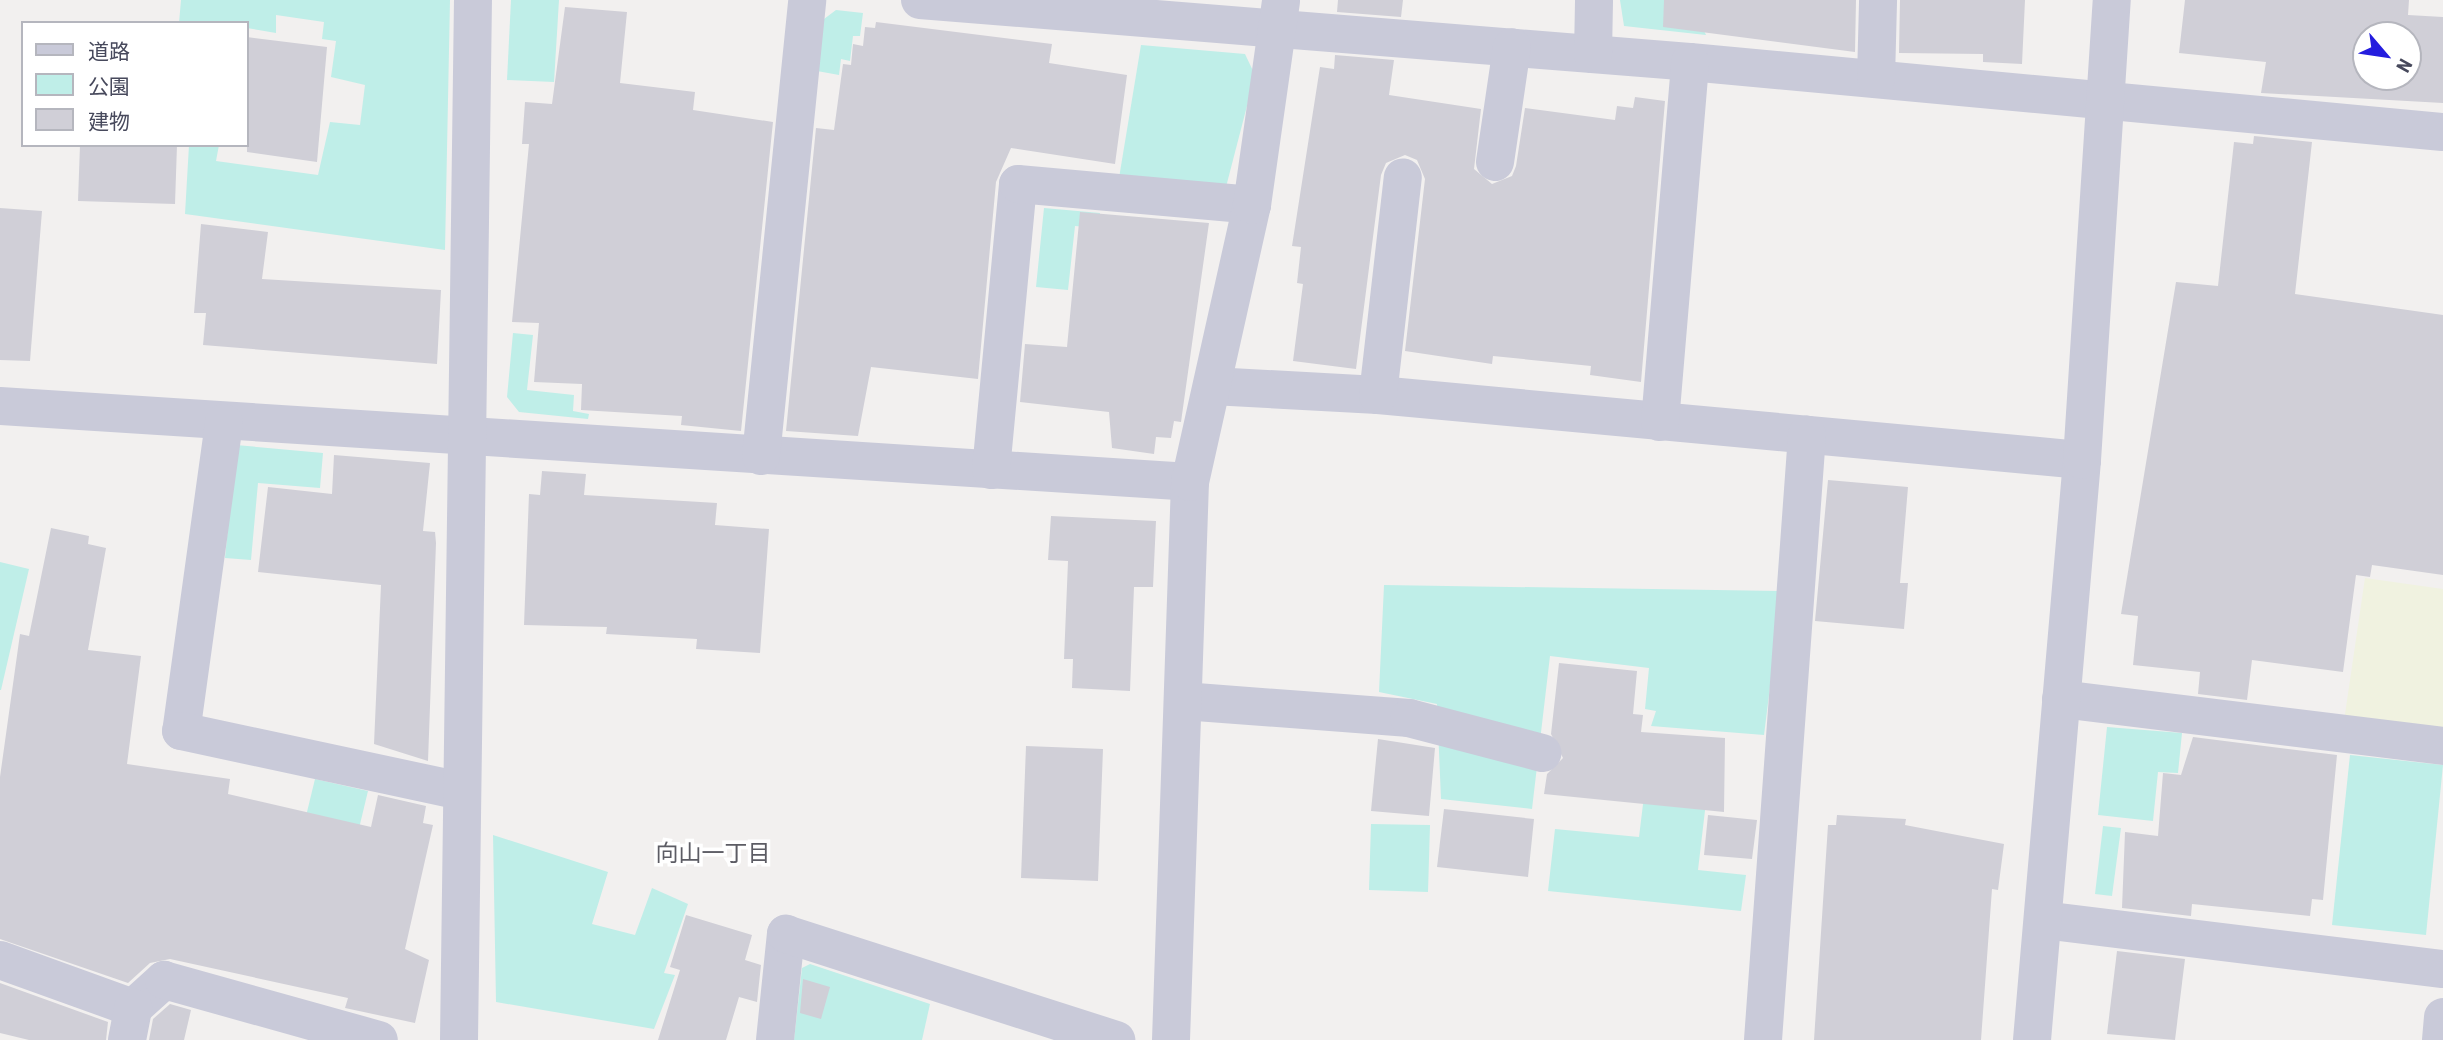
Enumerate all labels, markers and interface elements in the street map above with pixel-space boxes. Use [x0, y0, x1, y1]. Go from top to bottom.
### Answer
legend [21, 21, 248, 147]
north arrow [2352, 21, 2422, 91]
text: 道路 [88, 40, 130, 64]
text: N [2391, 55, 2417, 76]
text: 公園 [88, 75, 130, 99]
text: 建物 [88, 110, 130, 134]
district label: 向山一丁目 [656, 840, 770, 868]

